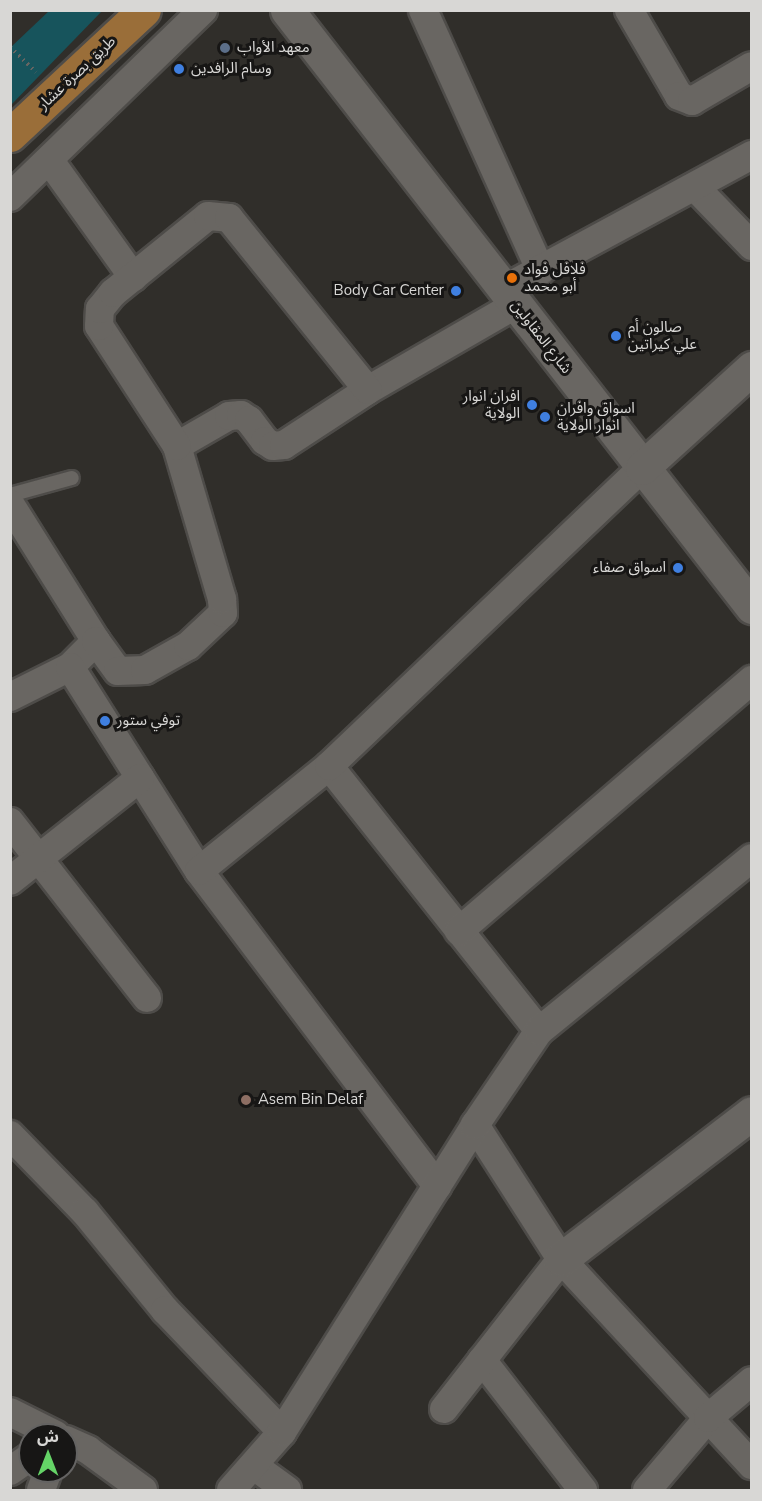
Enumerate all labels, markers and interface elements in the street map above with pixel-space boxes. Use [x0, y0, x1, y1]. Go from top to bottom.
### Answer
street label: طريق بصرة عشار [34, 32, 120, 114]
place label: معهد الأواب [237, 39, 310, 57]
marker: معهد الأواب [218, 41, 232, 55]
place label: وسام الرافدين [191, 60, 272, 78]
marker: وسام الرافدين [172, 62, 186, 76]
place label: فلافل فواد أبو محمد [524, 260, 586, 295]
marker: فلافل فواد أبو محمد [505, 271, 519, 285]
place label: Body Car Center [334, 282, 444, 300]
marker: Body Car Center [449, 284, 463, 298]
street label: شارع المقاولين [507, 297, 575, 377]
place label: صالون أم علي كيراتين [628, 318, 697, 353]
marker: صالون أم علي كيراتين [609, 329, 623, 343]
place label: افران انوار الولاية [463, 387, 520, 422]
marker: افران انوار الولاية [525, 398, 539, 412]
place label: اسواق وافران انوار الولاية [557, 399, 635, 434]
marker: اسواق وافران انوار الولاية [538, 410, 552, 424]
place label: اسواق صفاء [593, 559, 666, 577]
marker: اسواق صفاء [671, 561, 685, 575]
place label: توفي ستور [117, 712, 180, 730]
marker: توفي ستور [98, 714, 112, 728]
place label: Asem Bin Delaf [258, 1091, 363, 1109]
marker: Asem Bin Delaf [239, 1093, 253, 1107]
north arrow [18, 1423, 78, 1483]
text: ش [37, 1426, 59, 1448]

